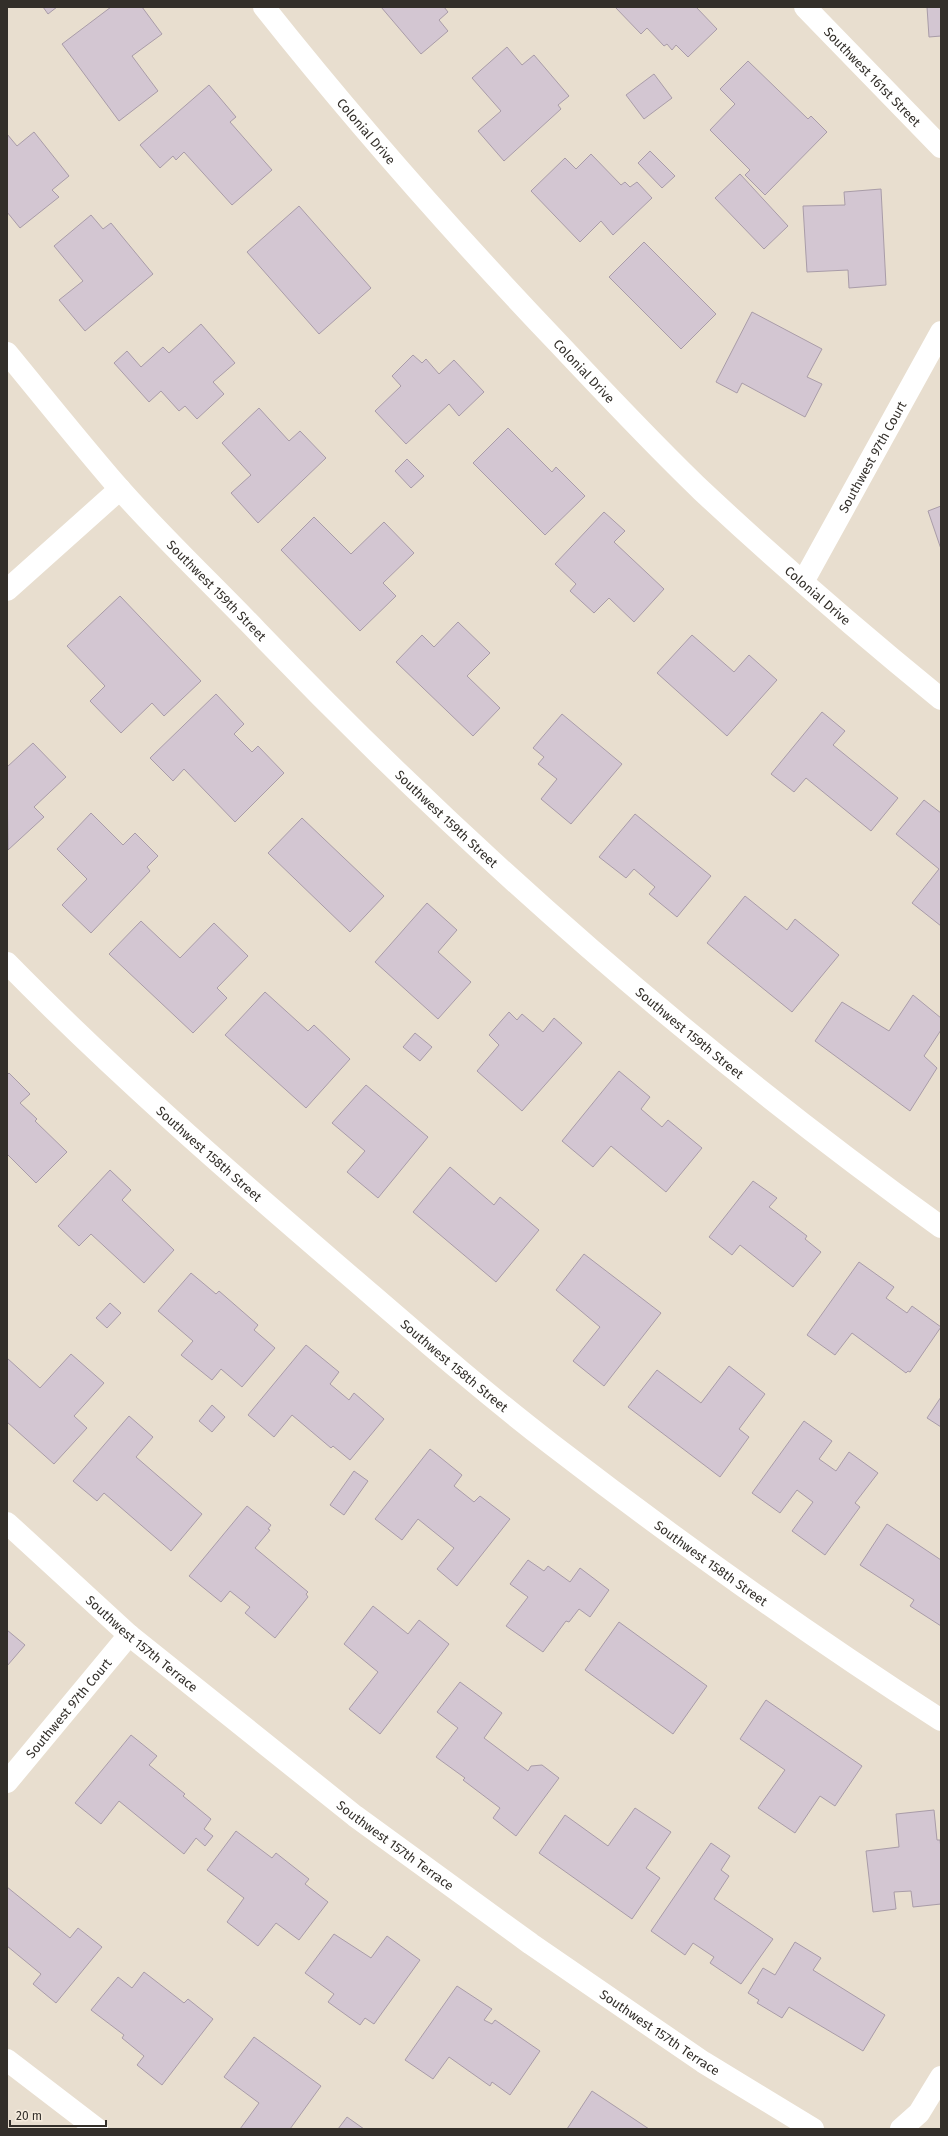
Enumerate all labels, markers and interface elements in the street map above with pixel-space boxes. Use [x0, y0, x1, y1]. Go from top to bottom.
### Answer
street label: Southwest 161st Street [821, 24, 924, 129]
street label: Colonial Drive [334, 95, 399, 167]
street label: Colonial Drive [551, 336, 618, 406]
street label: Southwest 97th Court [835, 398, 909, 515]
street label: Southwest 159th Street [164, 537, 270, 644]
street label: Colonial Drive [782, 563, 854, 628]
street label: Southwest 159th Street [392, 767, 501, 870]
street label: Southwest 159th Street [633, 984, 747, 1082]
street label: Southwest 158th Street [154, 1103, 265, 1204]
street label: Southwest 158th Street [398, 1316, 511, 1415]
street label: Southwest 158th Street [652, 1517, 771, 1609]
street label: Southwest 157th Terrace [83, 1592, 201, 1695]
street label: Southwest 97th Court [22, 1655, 114, 1761]
street label: Southwest 157th Terrace [334, 1797, 457, 1893]
street label: Southwest 157th Terrace [597, 1986, 723, 2078]
scale bar [10, 2102, 106, 2128]
text: 20 m [16, 2109, 42, 2123]

